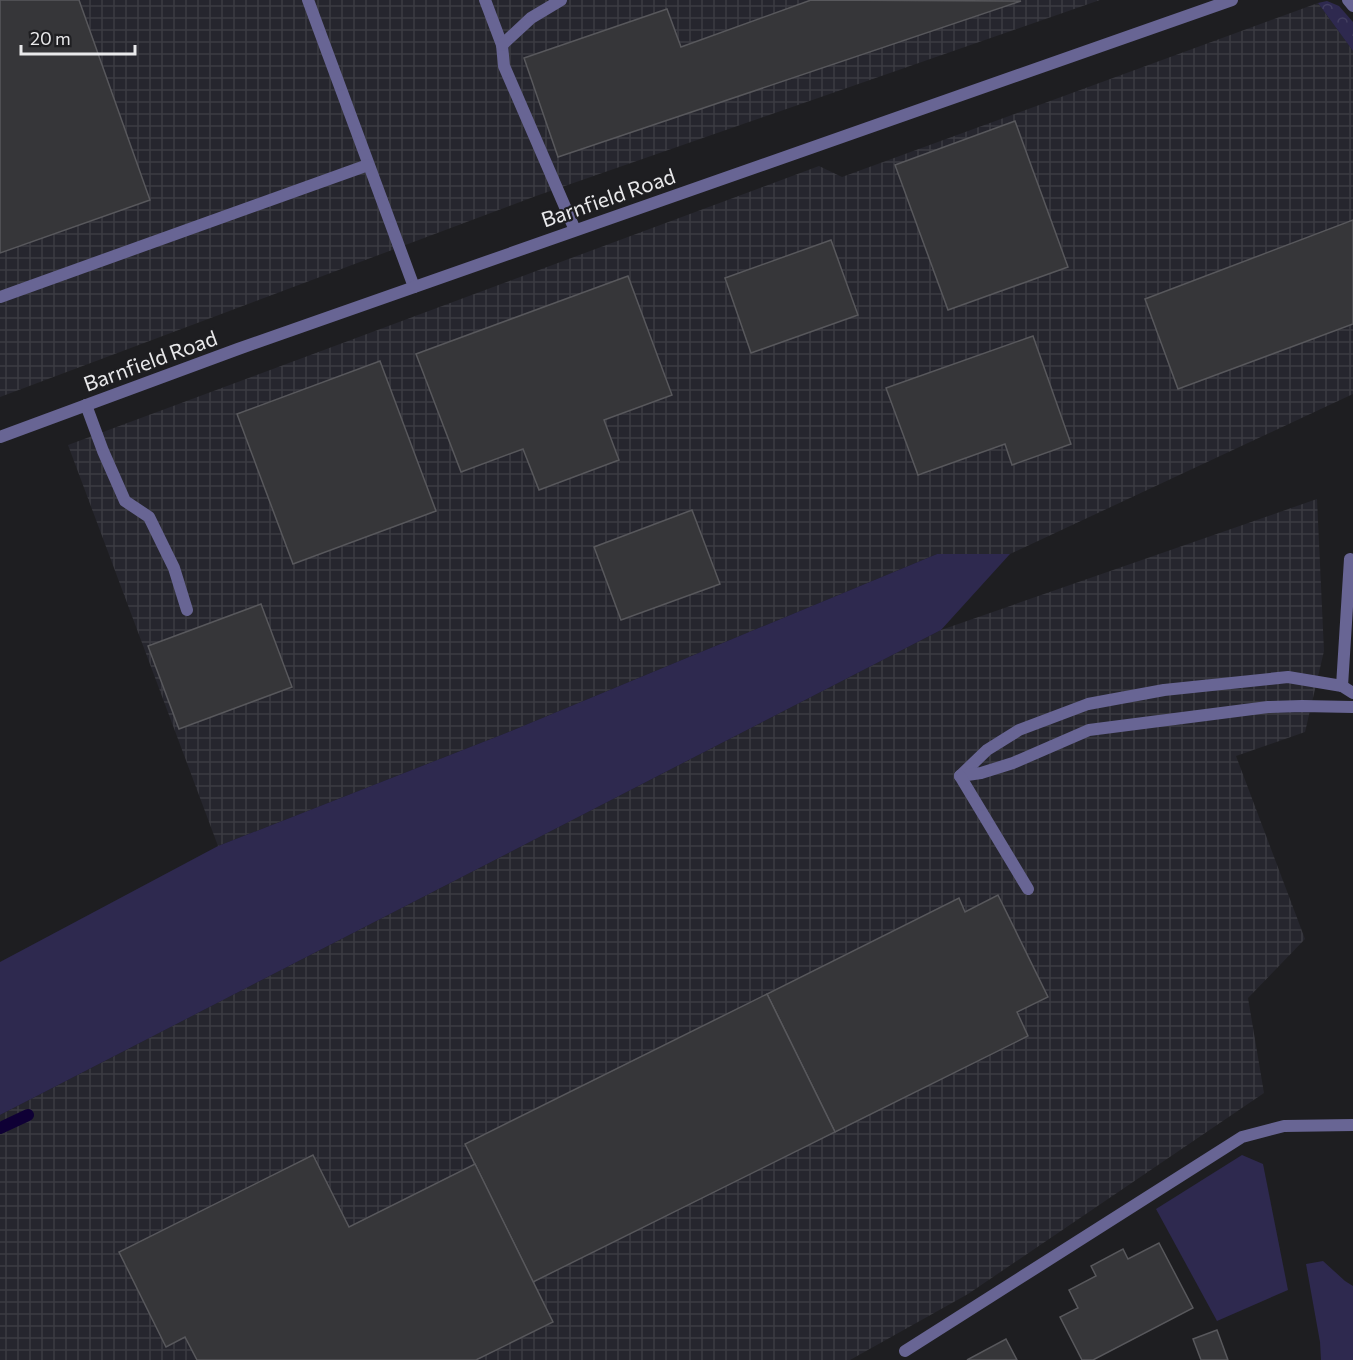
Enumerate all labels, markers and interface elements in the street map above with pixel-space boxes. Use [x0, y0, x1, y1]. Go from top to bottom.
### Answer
scale bar [21, 18, 135, 56]
text: 20 m [30, 27, 71, 49]
street label: Barnfield Road [538, 162, 678, 232]
street label: Barnfield Road [80, 324, 220, 396]

